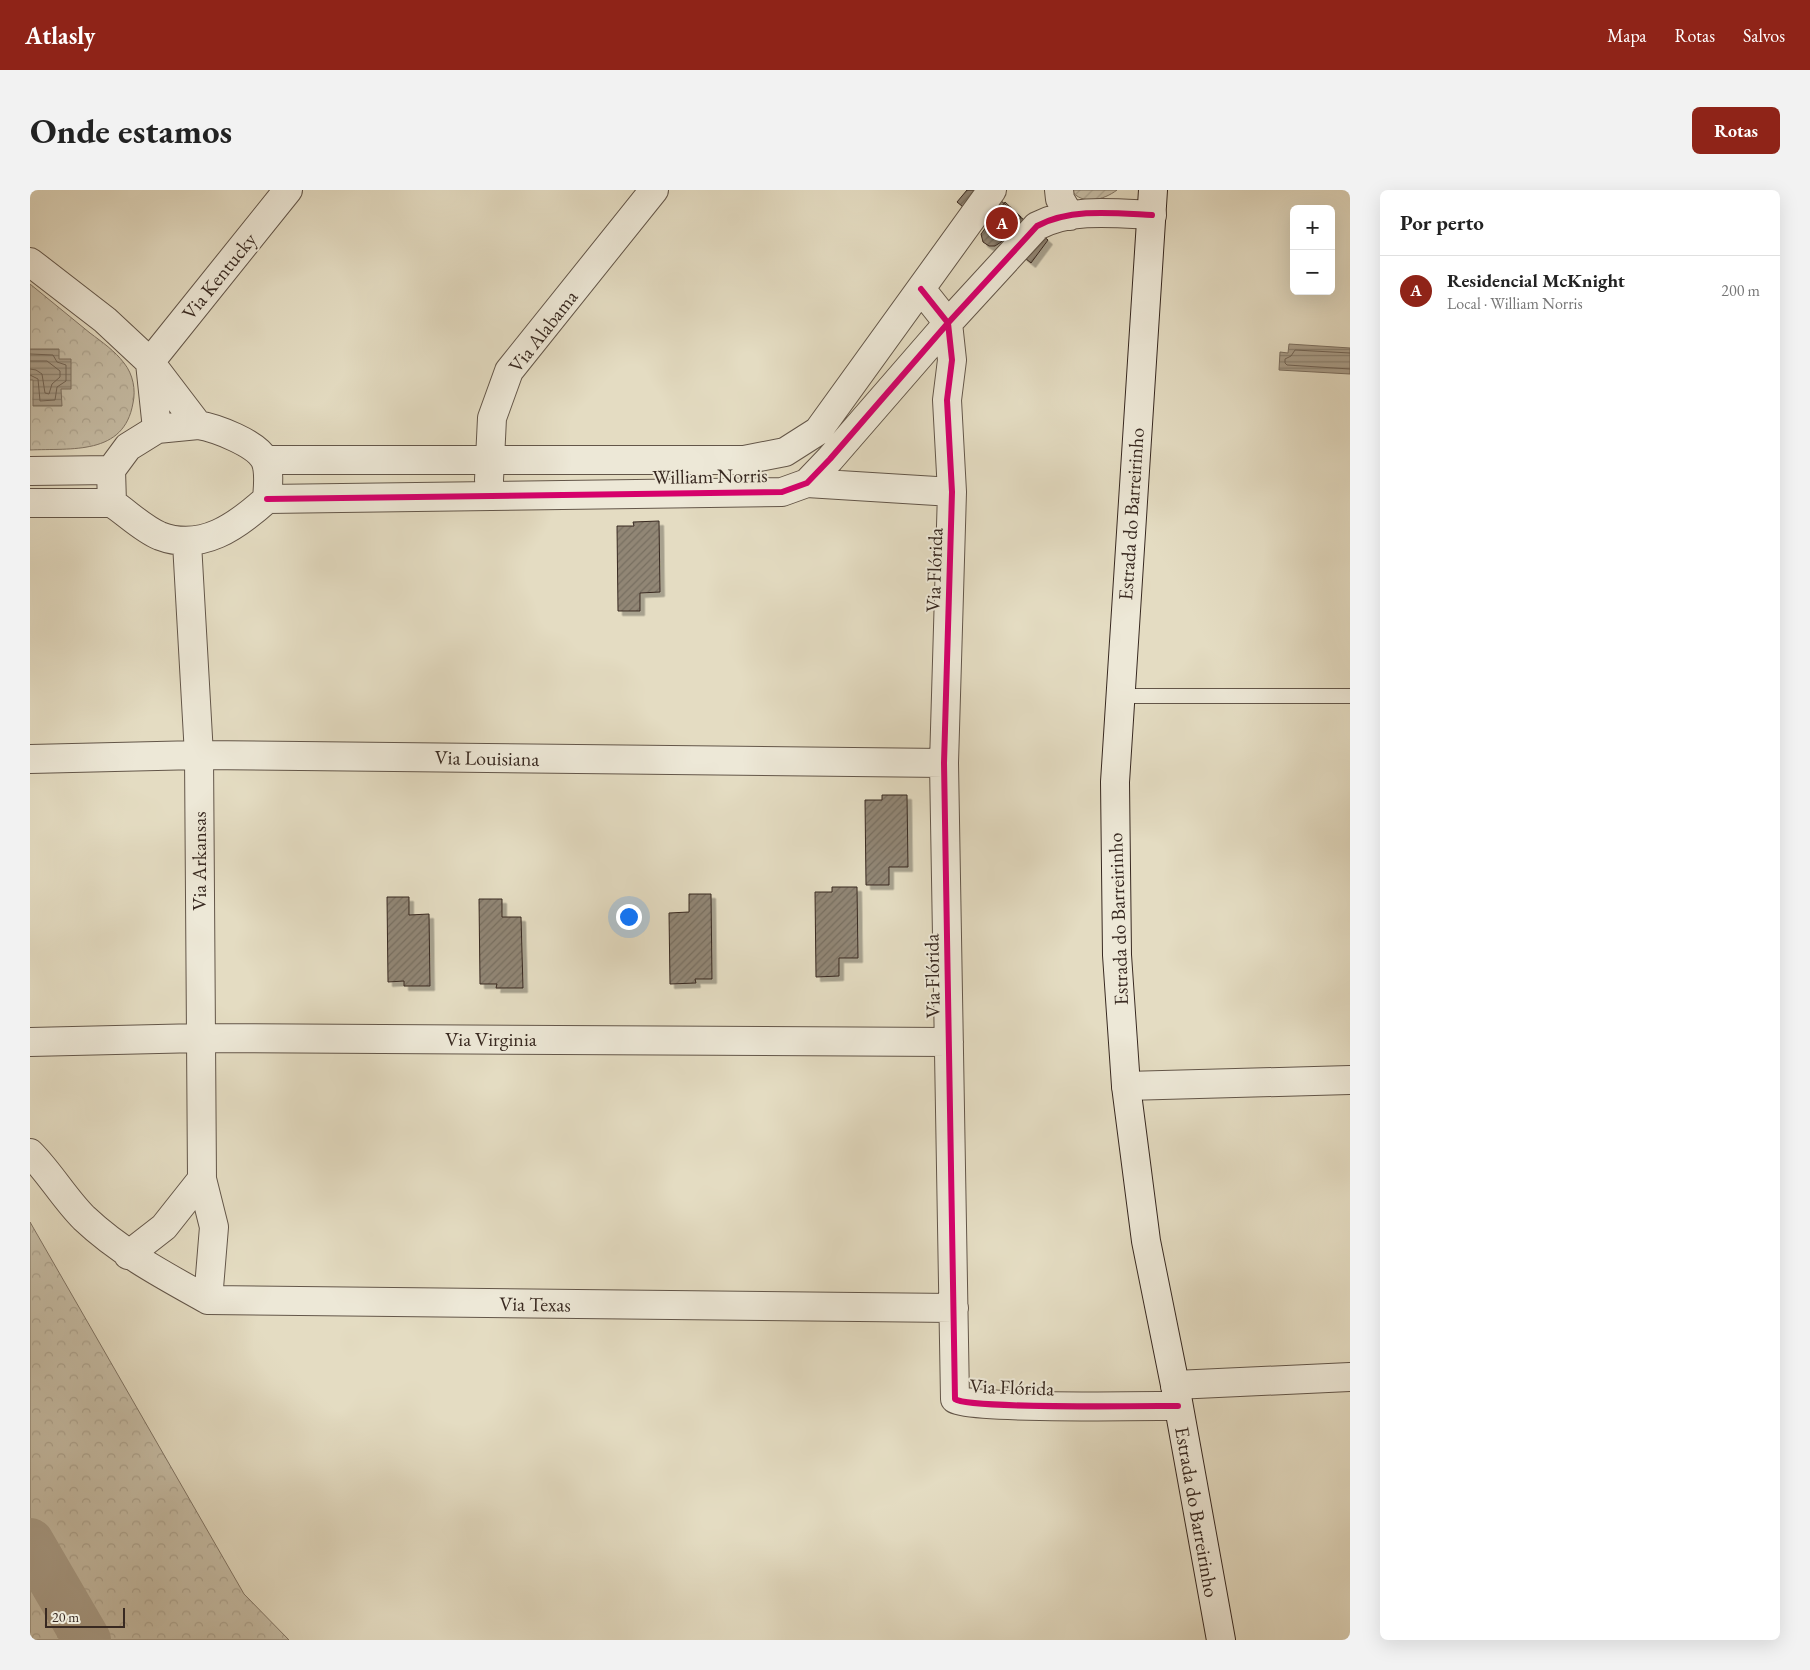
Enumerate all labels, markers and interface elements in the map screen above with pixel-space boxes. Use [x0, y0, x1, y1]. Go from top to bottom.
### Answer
text: Atlasly [25, 20, 95, 51]
text: Mapa [1607, 24, 1647, 47]
text: Rotas [1675, 24, 1715, 47]
text: Salvos [1743, 24, 1785, 47]
button: Rotas [1692, 107, 1780, 154]
text: Onde estamos [30, 108, 232, 153]
pin: A [986, 204, 1018, 242]
map controls [1290, 205, 1335, 295]
button: + [1290, 205, 1335, 250]
text: Por perto [1400, 209, 1484, 236]
street label: Via Kentucky [176, 227, 262, 325]
button: − [1290, 250, 1335, 295]
text: Residencial McKnight [1447, 268, 1625, 293]
text: A [1410, 280, 1422, 301]
text: 200 m [1721, 280, 1760, 301]
street label: Via Alabama [503, 284, 583, 378]
text: Local · William Norris [1447, 293, 1583, 314]
street label: Estrada do Barreirinho [1112, 427, 1150, 601]
street label: William Norris [652, 462, 768, 490]
street label: Via Flórida [920, 527, 948, 613]
street label: Via Louisiana [434, 744, 540, 772]
street label: Via Arkansas [186, 811, 212, 911]
street label: Estrada do Barreirinho [1102, 832, 1134, 1006]
your location [616, 904, 642, 930]
street label: Via Flórida [918, 933, 946, 1018]
street label: Via Virginia [445, 1026, 537, 1052]
street label: Via Texas [499, 1290, 571, 1318]
street label: Via Flórida [969, 1373, 1055, 1401]
street label: Estrada do Barreirinho [1169, 1425, 1225, 1600]
scale bar [45, 1605, 125, 1628]
text: 20 m [52, 1608, 79, 1626]

